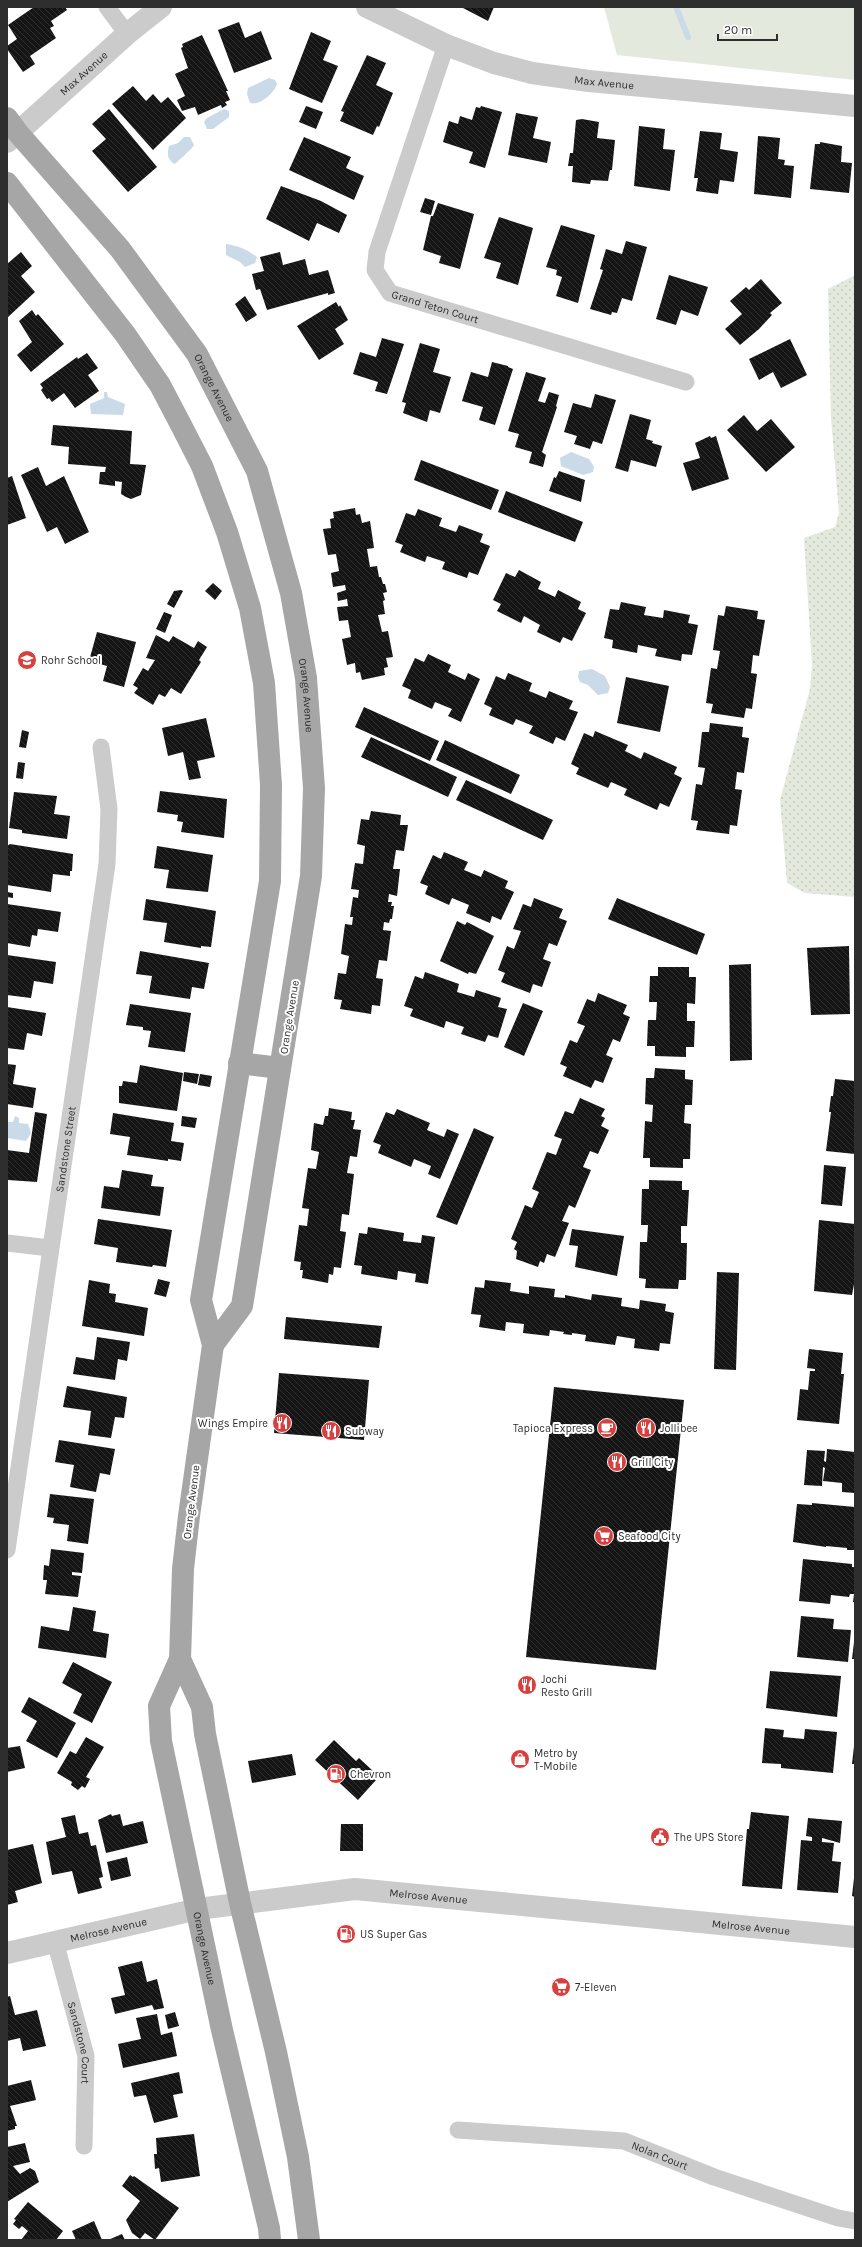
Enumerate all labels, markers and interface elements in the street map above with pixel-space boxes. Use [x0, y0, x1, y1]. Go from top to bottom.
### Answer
scale bar [718, 16, 777, 42]
text: 20 m [724, 23, 752, 37]
street label: Max Avenue [57, 48, 111, 98]
street label: Max Avenue [573, 73, 635, 92]
street label: Grand Teton Court [390, 288, 480, 326]
street label: Orange Avenue [191, 352, 237, 424]
school or university icon: Rohr School [16, 649, 38, 671]
place label: Rohr School [41, 654, 101, 667]
street label: Orange Avenue [296, 657, 316, 733]
street label: Orange Avenue [277, 979, 302, 1055]
street label: Sandstone Street [53, 1105, 79, 1193]
restaurant icon: Wings Empire [271, 1412, 293, 1434]
place label: Wings Empire [198, 1417, 268, 1430]
cafe icon: Tapioca Express [596, 1417, 618, 1439]
restaurant icon: Jollibee [635, 1417, 657, 1439]
restaurant icon: Subway [320, 1420, 342, 1442]
place label: Tapioca Express [513, 1422, 593, 1435]
place label: Jollibee [660, 1422, 698, 1435]
place label: Subway [345, 1425, 384, 1438]
restaurant icon: Grill City [606, 1451, 628, 1473]
place label: Grill City [631, 1456, 673, 1469]
street label: Orange Avenue [181, 1464, 203, 1540]
supermarket icon: Seafood City [593, 1525, 615, 1547]
place label: Seafood City [618, 1530, 681, 1543]
place label: Jochi Resto Grill [541, 1673, 592, 1699]
restaurant icon: Jochi Resto Grill [516, 1674, 538, 1696]
place label: Metro by T-Mobile [534, 1747, 578, 1773]
shop icon: Metro by T-Mobile [509, 1748, 531, 1770]
fuel station icon: Chevron [325, 1763, 347, 1785]
place label: Chevron [350, 1768, 391, 1781]
public building icon: The UPS Store [649, 1826, 671, 1848]
place label: The UPS Store [674, 1831, 744, 1844]
street label: Melrose Avenue [389, 1886, 468, 1907]
street label: Orange Avenue [190, 1911, 218, 1987]
street label: Melrose Avenue [69, 1915, 148, 1945]
street label: Melrose Avenue [711, 1917, 791, 1938]
fuel station icon: US Super Gas [335, 1923, 357, 1945]
place label: US Super Gas [360, 1928, 428, 1941]
supermarket icon: 7-Eleven [550, 1976, 572, 1998]
place label: 7-Eleven [575, 1981, 617, 1994]
street label: Sandstone Court [65, 2000, 92, 2084]
street label: Nolan Court [630, 2139, 690, 2173]

